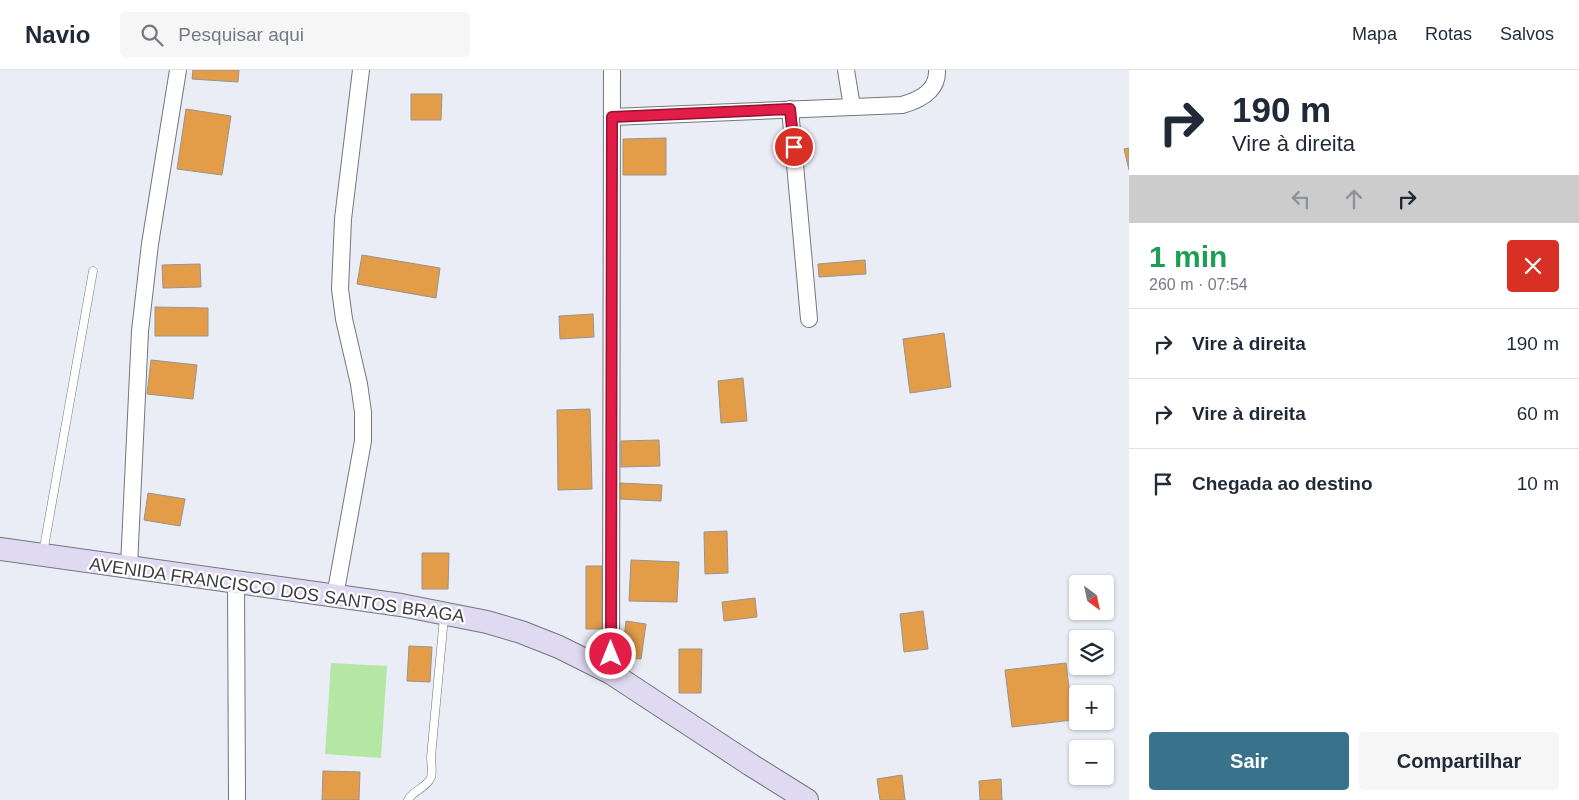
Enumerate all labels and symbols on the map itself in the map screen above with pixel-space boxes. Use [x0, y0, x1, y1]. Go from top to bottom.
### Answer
pin [773, 126, 815, 168]
street label: AVENIDA FRANCISCO DOS SANTOS BRAGA [88, 554, 466, 626]
north arrow [1069, 575, 1114, 620]
position arrow [584, 627, 636, 679]

